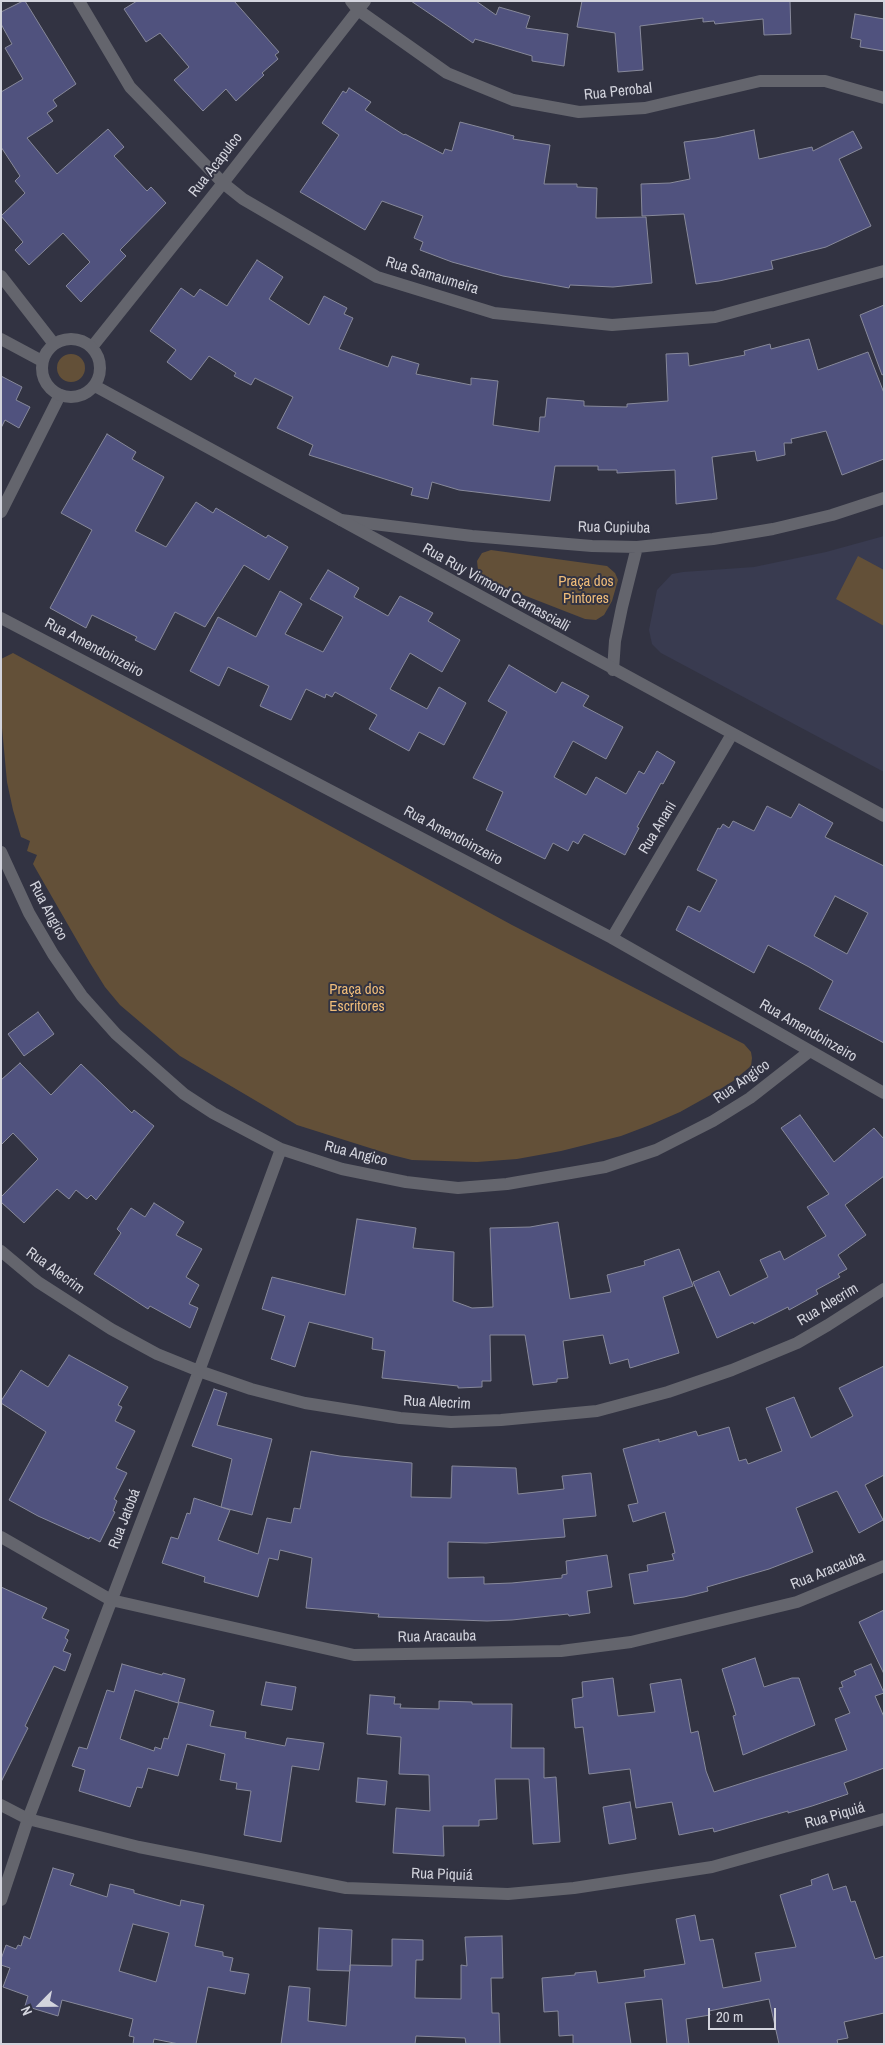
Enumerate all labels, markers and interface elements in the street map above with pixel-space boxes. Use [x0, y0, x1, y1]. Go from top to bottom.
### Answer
street label: Rua Perobal [583, 79, 653, 105]
street label: Rua Acapulco [185, 129, 247, 201]
street label: Rua Samaumeira [383, 253, 481, 299]
street label: Rua Cupiuba [578, 518, 650, 538]
street label: Rua Ruy Virmond Carnascialli [419, 540, 573, 636]
park label: Praça dos Pintores [558, 573, 614, 608]
street label: Rua Amendoinzeiro [41, 614, 147, 682]
street label: Rua Anani [635, 798, 681, 858]
street label: Rua Amendoinzeiro [400, 802, 506, 870]
street label: Rua Angico [25, 878, 71, 944]
park label: Praça dos Escritores [329, 981, 385, 1016]
street label: Rua Amendoinzeiro [756, 996, 860, 1066]
street label: Rua Angico [711, 1056, 773, 1108]
street label: Rua Angico [323, 1137, 389, 1171]
street label: Rua Alecrim [22, 1244, 88, 1298]
street label: Rua Alecrim [794, 1280, 862, 1330]
street label: Rua Alecrim [403, 1392, 471, 1414]
street label: Rua Jatobá [105, 1486, 145, 1552]
street label: Rua Aracauba [788, 1548, 868, 1594]
street label: Rua Aracauba [398, 1627, 476, 1647]
street label: Rua Piquiá [803, 1799, 867, 1833]
street label: Rua Piquiá [411, 1865, 473, 1885]
north arrow [15, 1980, 65, 2030]
scale bar [710, 1998, 778, 2030]
text: N [16, 2004, 36, 2018]
text: 20 m [716, 2006, 743, 2027]

